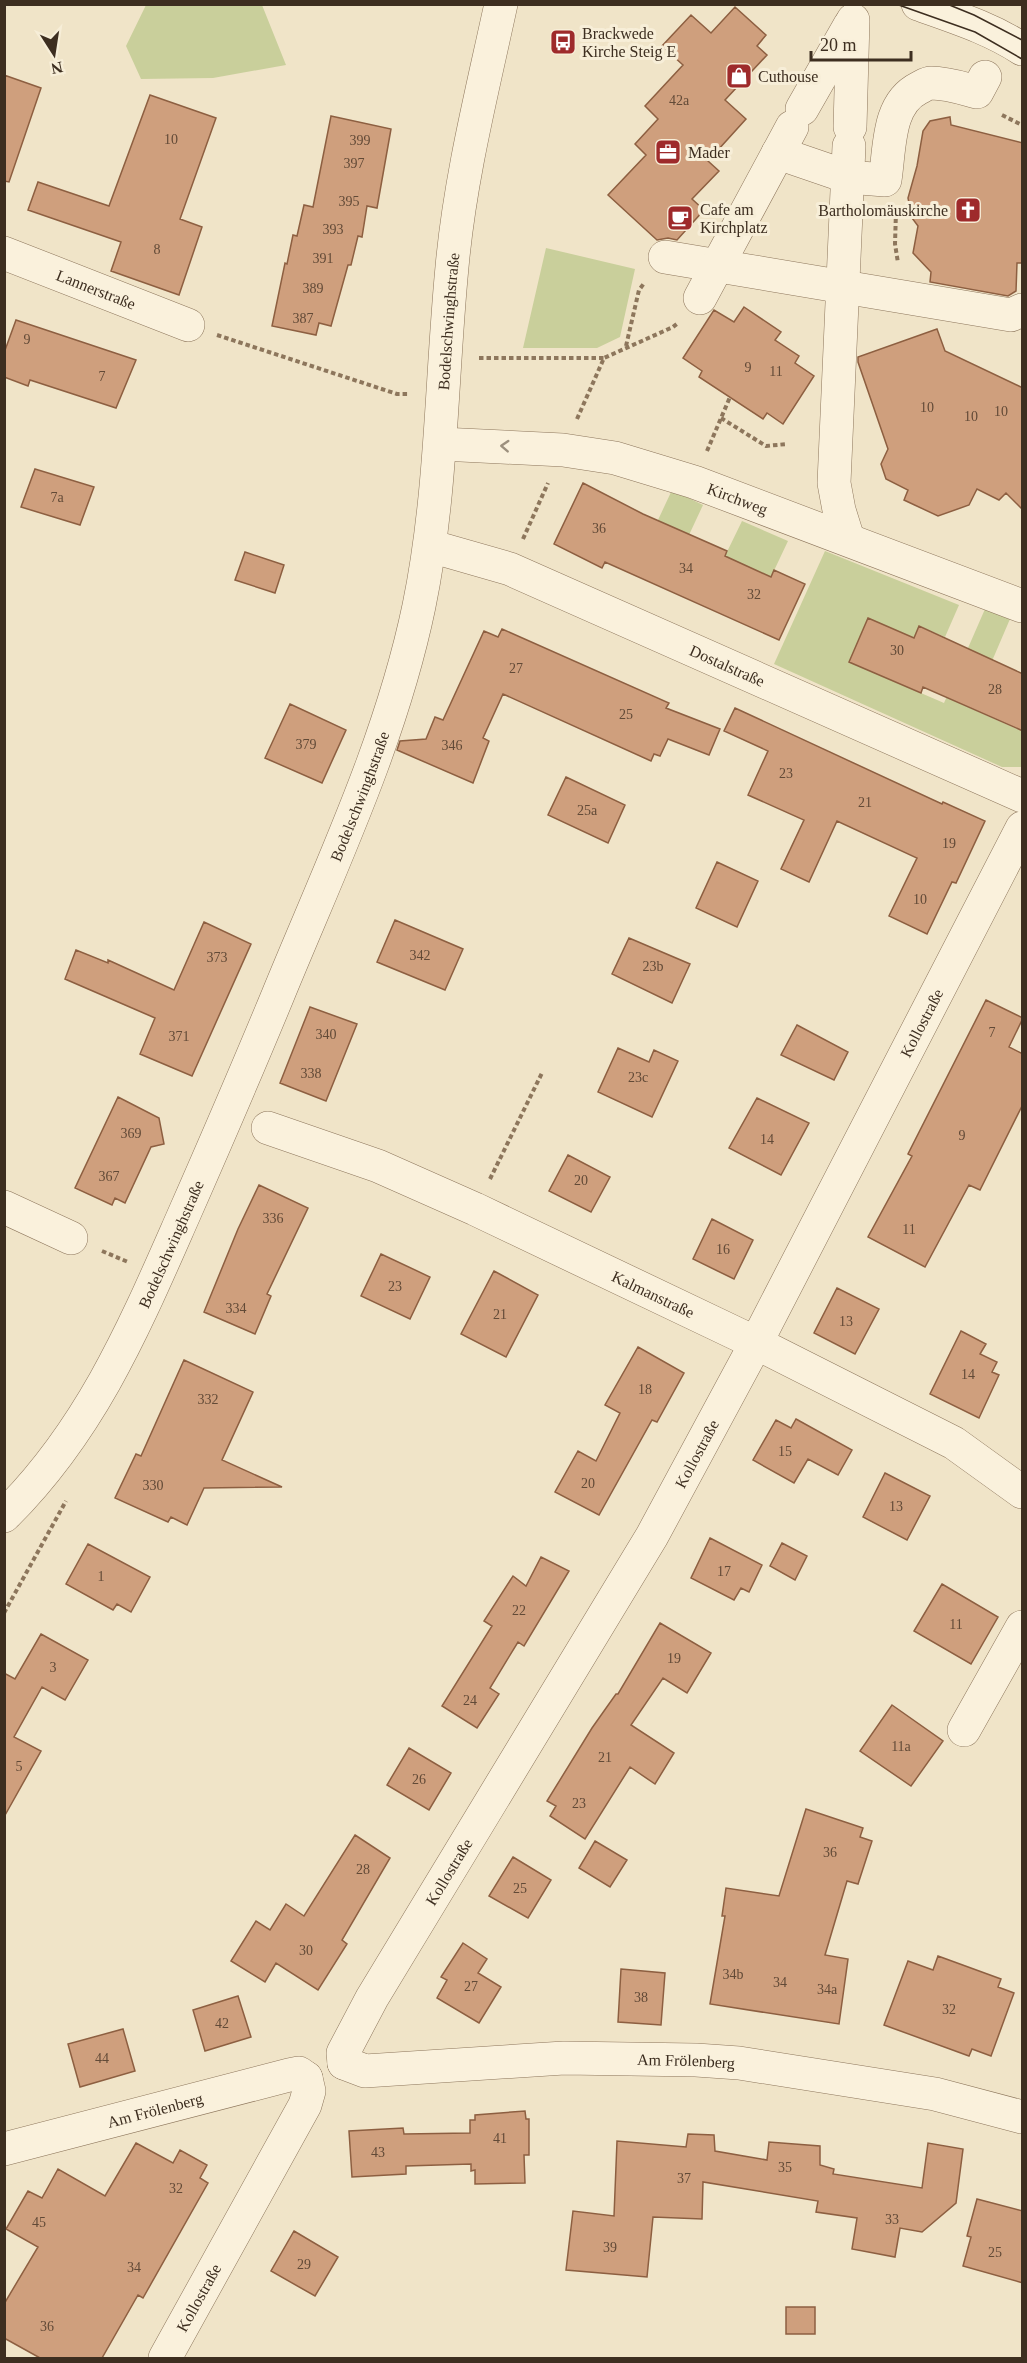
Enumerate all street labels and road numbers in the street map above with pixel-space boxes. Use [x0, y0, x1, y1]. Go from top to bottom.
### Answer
street label: Bodelschwinghstraße [435, 252, 462, 391]
street label: Lannerstraße [54, 266, 138, 313]
street label: Kirchweg [705, 480, 770, 519]
street label: Dostalstraße [687, 642, 767, 690]
street label: Bodelschwinghstraße [327, 729, 392, 864]
street label: Kollostraße [897, 986, 946, 1060]
street label: Bodelschwinghstraße [135, 1178, 207, 1311]
street label: Kalmanstraße [609, 1268, 697, 1321]
street label: Kollostraße [672, 1417, 722, 1491]
street label: Kollostraße [422, 1836, 476, 1908]
street label: Am Frölenberg [637, 2051, 736, 2073]
street label: Am Frölenberg [106, 2090, 205, 2131]
street label: Kollostraße [173, 2261, 224, 2335]

